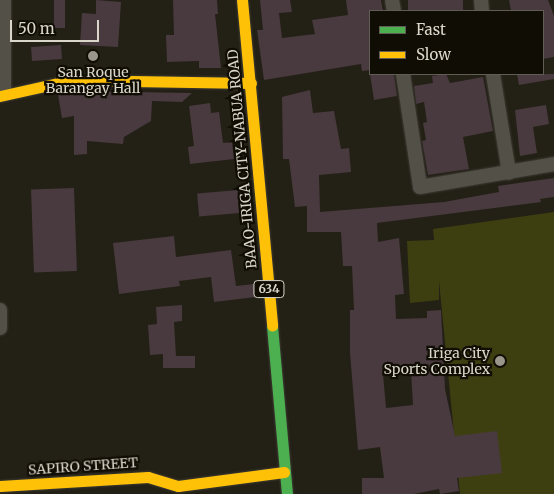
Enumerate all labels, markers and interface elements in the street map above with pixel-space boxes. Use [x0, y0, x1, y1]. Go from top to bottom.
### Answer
scale bar [12, 10, 101, 42]
legend [369, 10, 544, 75]
text: 50 m [18, 19, 55, 38]
text: Fast [416, 20, 446, 39]
text: Slow [416, 45, 451, 64]
street label: BAAO-IRIGA CITY-NABUA ROAD [224, 49, 260, 269]
marker: San Roque Barangay Hall [87, 50, 99, 62]
place label: San Roque Barangay Hall [46, 64, 140, 96]
road number: 634 [253, 280, 285, 298]
place label: Iriga City Sports Complex [384, 345, 490, 378]
marker: Iriga City Sports Complex [494, 355, 506, 367]
street label: SAPIRO STREET [27, 454, 139, 478]

